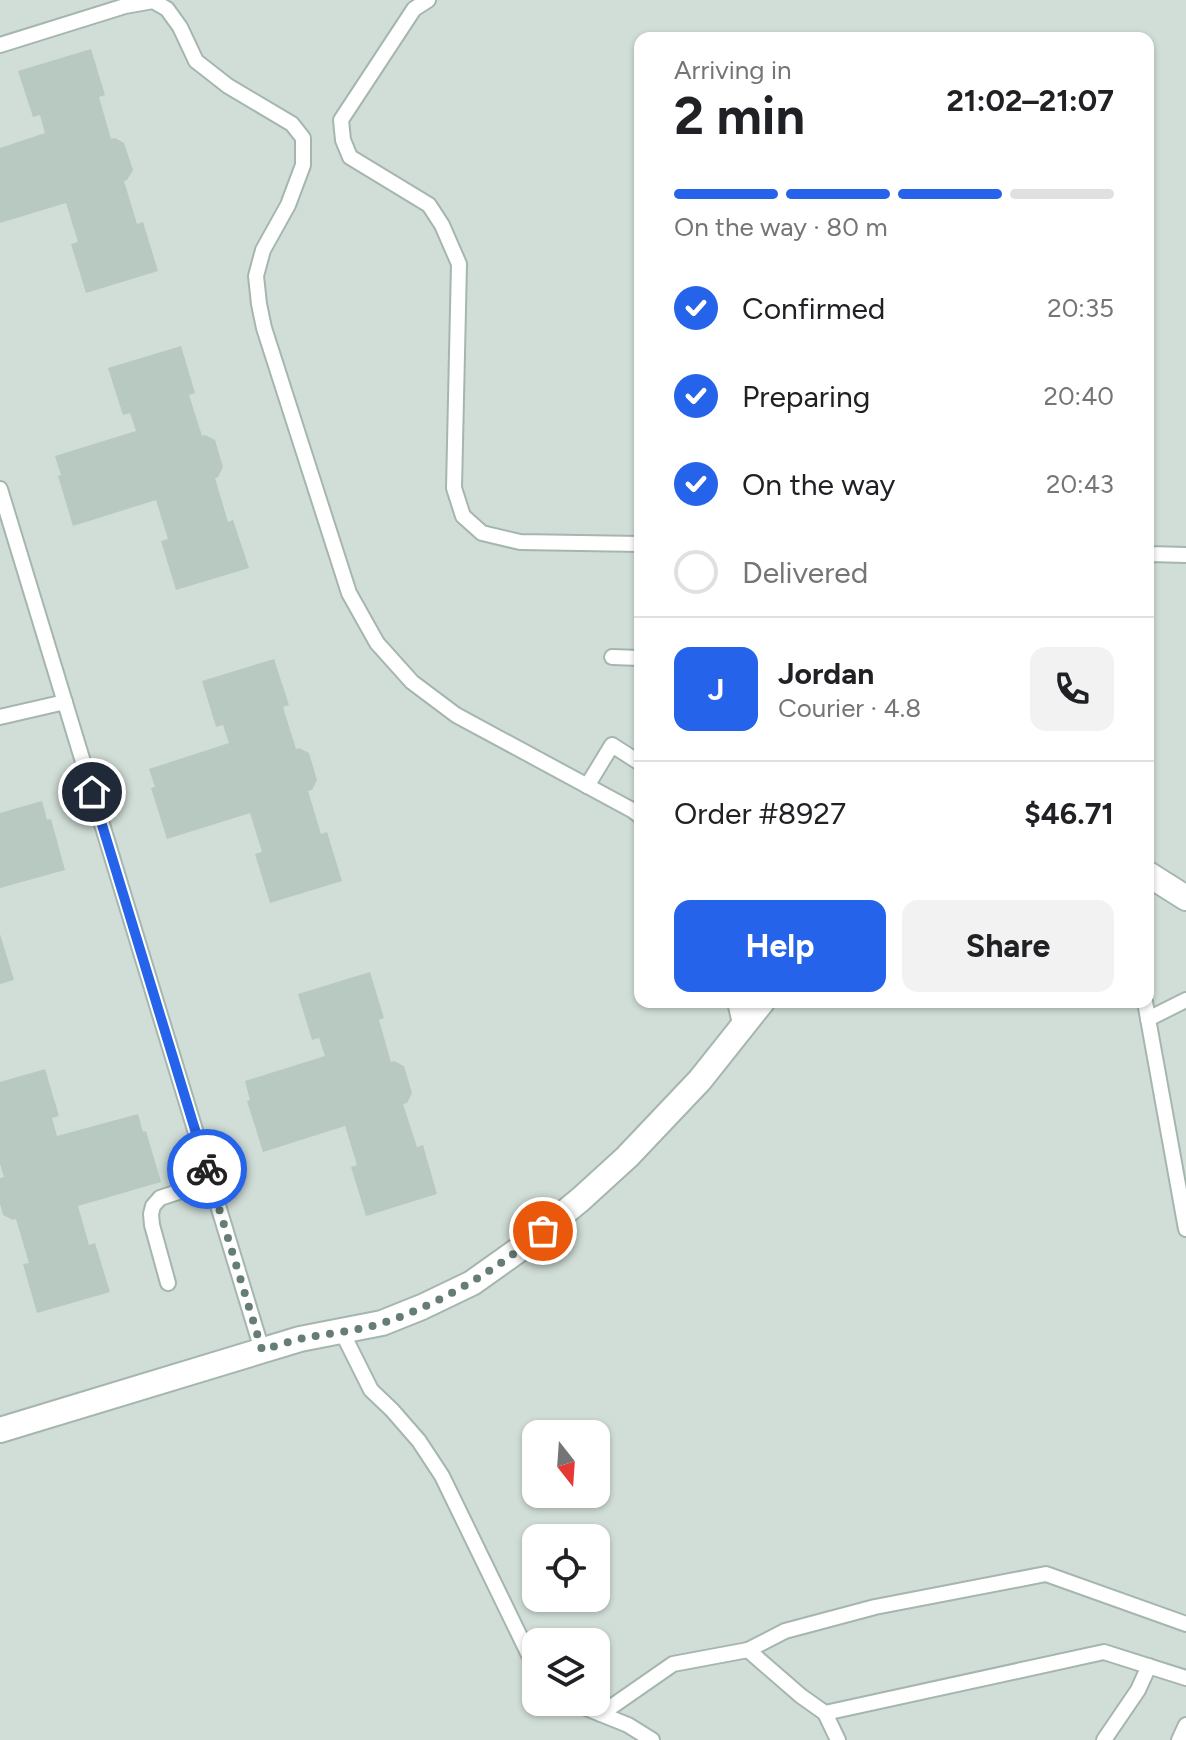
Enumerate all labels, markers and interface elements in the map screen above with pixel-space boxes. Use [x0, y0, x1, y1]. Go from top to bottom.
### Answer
text: Arriving in [674, 54, 792, 86]
text: 21:02–21:07 [946, 82, 1114, 119]
text: 2 min [674, 85, 805, 147]
text: On the way · 80 m [674, 211, 888, 243]
icon: check [674, 286, 718, 330]
text: Confirmed [742, 290, 885, 327]
text: 20:35 [1047, 292, 1114, 324]
icon: check [674, 374, 718, 418]
text: Preparing [742, 378, 870, 415]
text: 20:40 [1043, 380, 1114, 412]
icon: check [674, 462, 718, 506]
text: On the way [742, 466, 895, 503]
text: 20:43 [1046, 468, 1114, 500]
text: Delivered [742, 554, 868, 591]
button: phone [1030, 647, 1114, 731]
text: Jordan [778, 655, 874, 692]
text: J [708, 671, 724, 708]
text: Courier · 4.8 [778, 692, 921, 724]
pin [58, 758, 126, 826]
icon: home [70, 770, 114, 814]
text: Order #8927 [674, 795, 846, 832]
text: $46.71 [1024, 795, 1114, 832]
button: Help [674, 900, 886, 992]
button: Share [902, 900, 1114, 992]
courier [167, 1129, 247, 1209]
icon: bike [185, 1147, 229, 1191]
pin [509, 1197, 577, 1265]
icon: bag [521, 1209, 565, 1253]
north arrow [522, 1420, 610, 1508]
map controls [522, 1420, 610, 1716]
button: locate [522, 1524, 610, 1612]
button: layers [522, 1628, 610, 1716]

